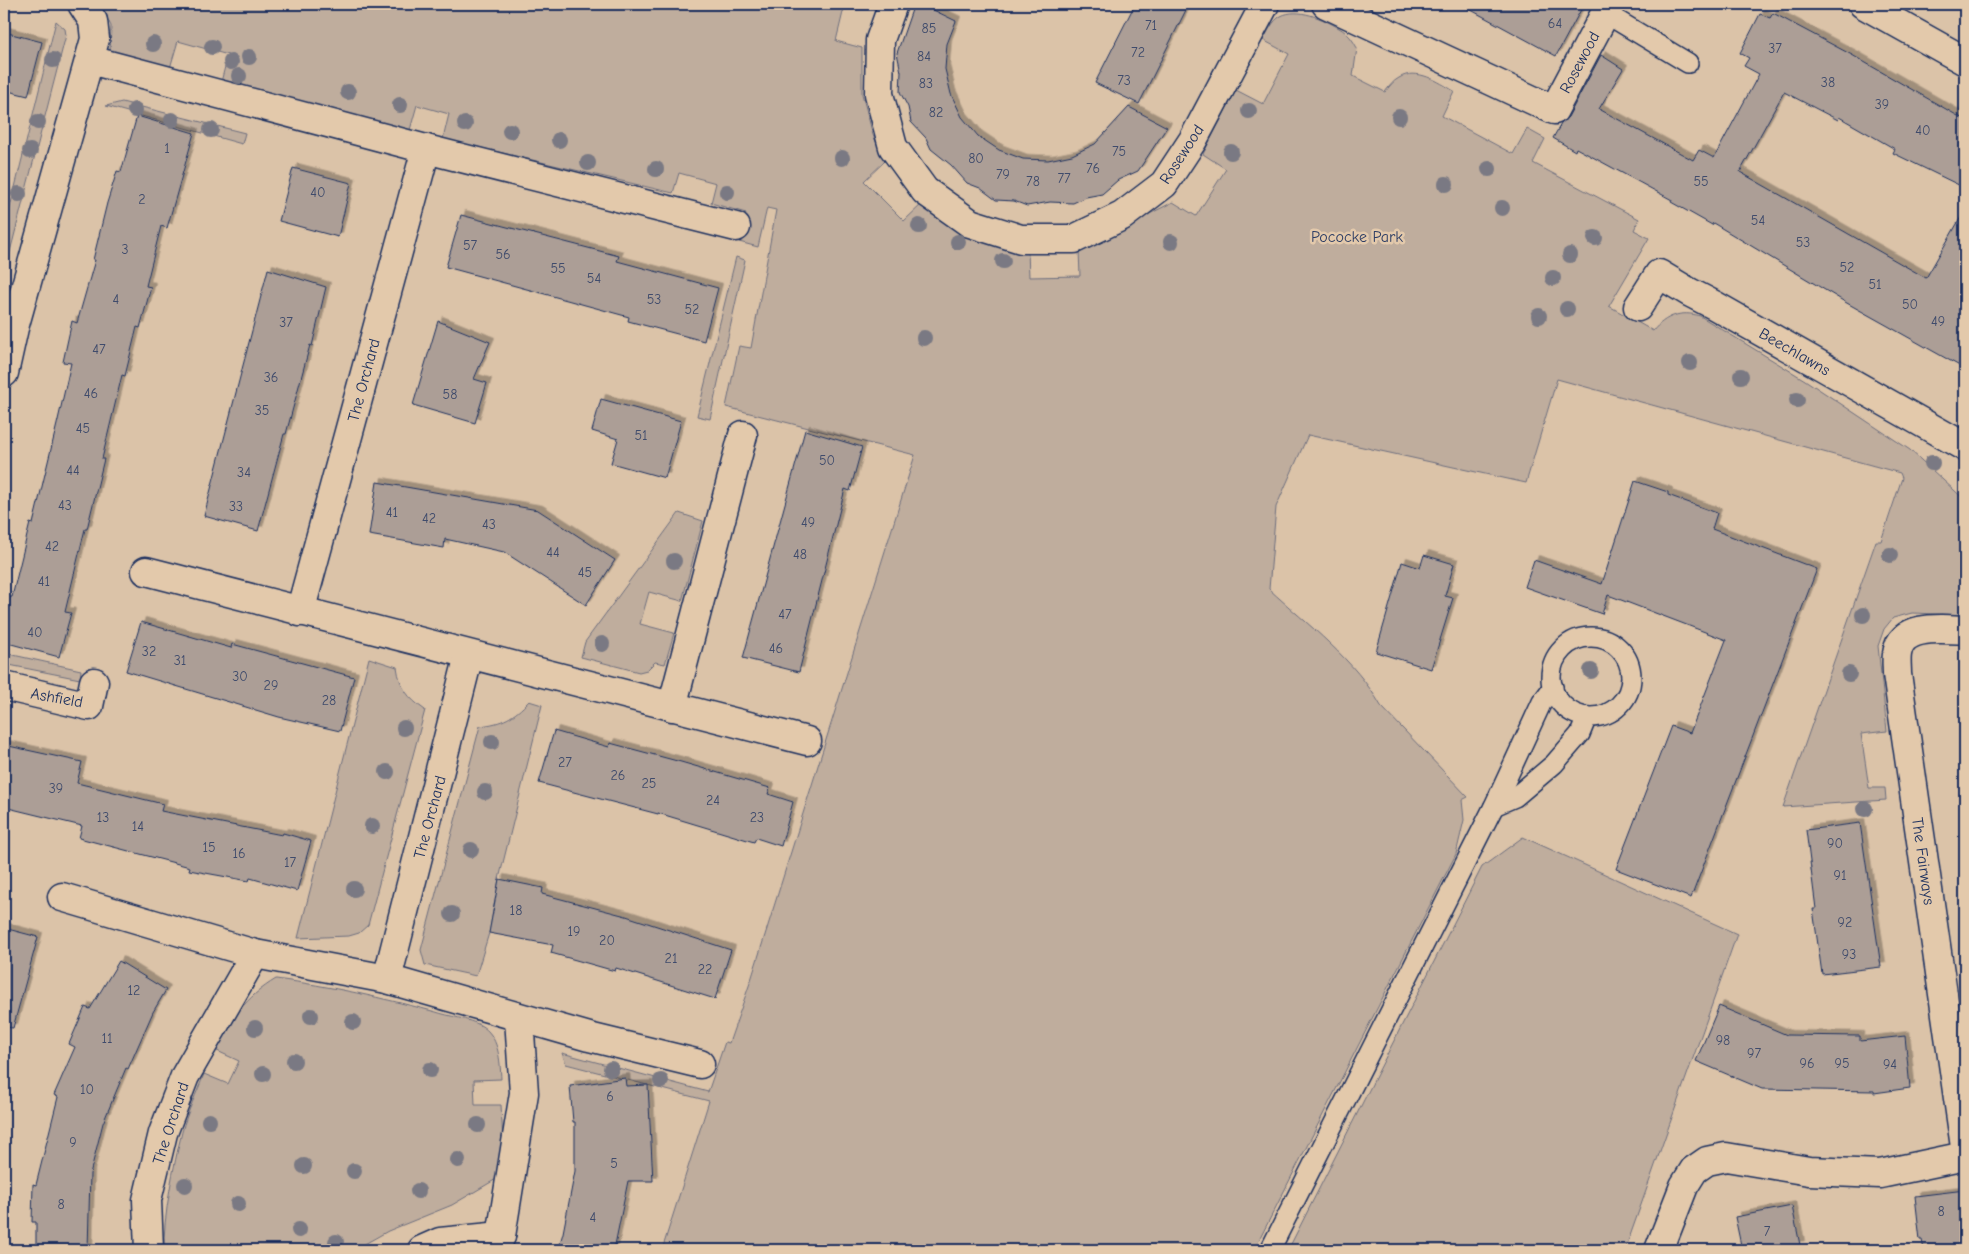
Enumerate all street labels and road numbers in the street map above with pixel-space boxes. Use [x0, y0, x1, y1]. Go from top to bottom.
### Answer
street label: Rosewood [1556, 29, 1604, 96]
street label: Rosewood [1156, 122, 1208, 188]
street label: Beechlawns [1756, 324, 1834, 380]
street label: The Orchard [344, 337, 384, 424]
street label: Ashfield [29, 685, 84, 711]
street label: The Orchard [410, 774, 450, 861]
street label: The Fairways [1908, 816, 1938, 906]
street label: The Orchard [149, 1080, 193, 1167]

